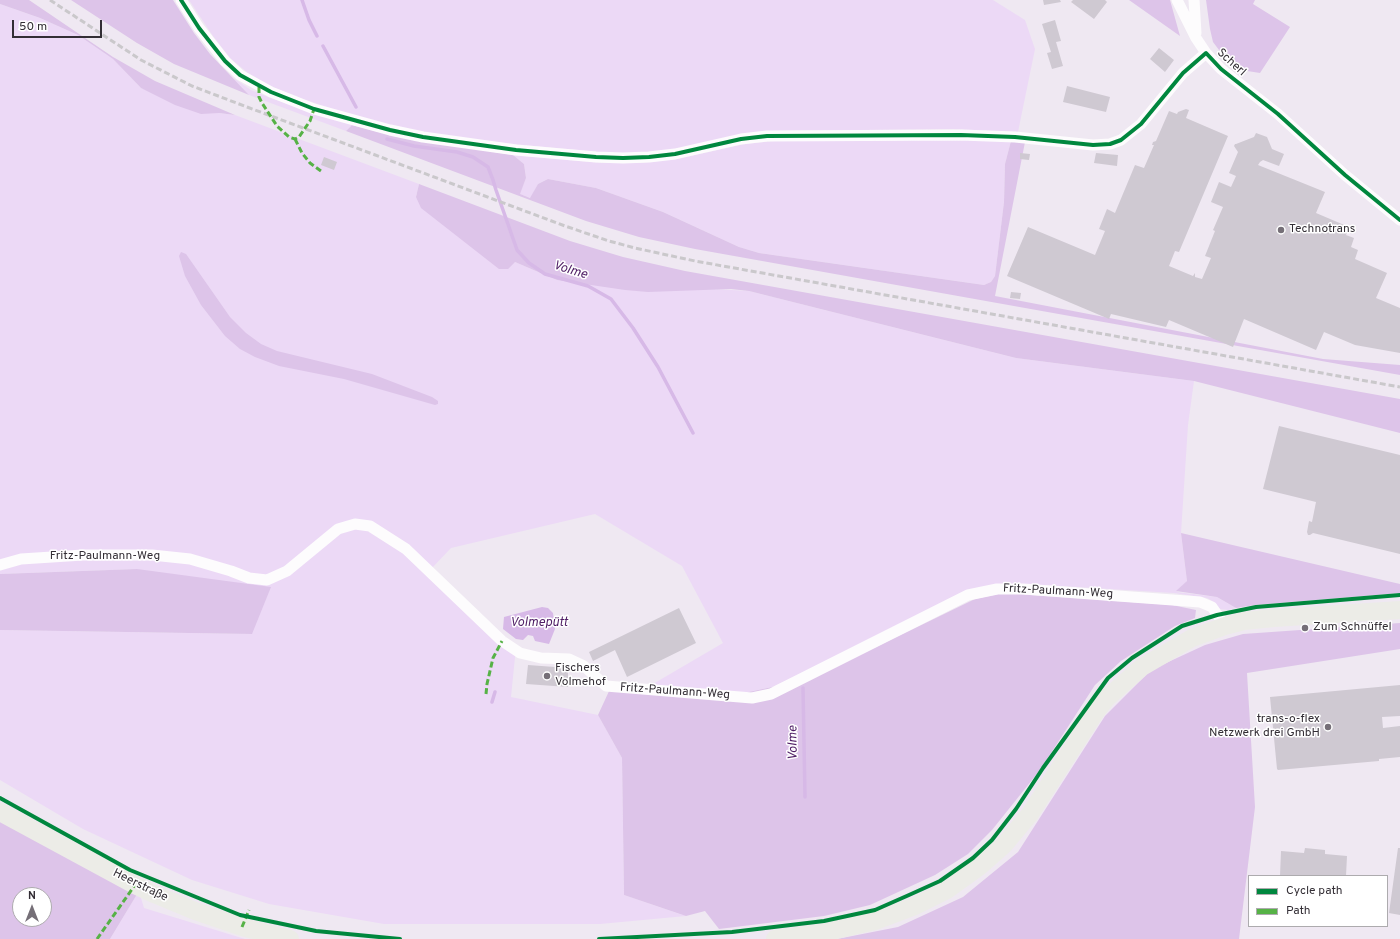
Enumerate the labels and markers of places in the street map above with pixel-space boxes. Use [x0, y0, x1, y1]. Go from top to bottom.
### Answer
place label: Technotrans [1289, 223, 1355, 237]
marker: Technotrans [1276, 225, 1286, 235]
place label: Zum Schnüffel [1313, 621, 1392, 635]
marker: Zum Schnüffel [1300, 623, 1310, 633]
place label: Fischers Volmehof [555, 662, 606, 690]
marker: Fischers Volmehof [542, 671, 552, 681]
place label: trans-o-flex Netzwerk drei GmbH [1209, 713, 1320, 741]
marker: trans-o-flex Netzwerk drei GmbH [1323, 722, 1333, 732]

